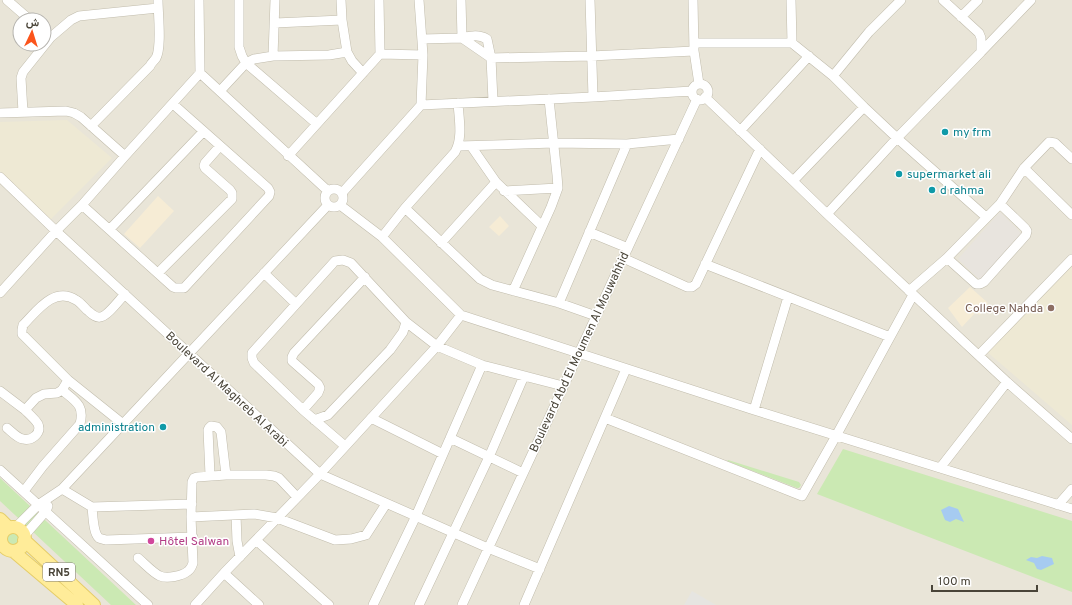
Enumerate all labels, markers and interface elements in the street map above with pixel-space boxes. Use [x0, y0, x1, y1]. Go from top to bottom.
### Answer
north arrow [12, 12, 52, 52]
text: ش [26, 16, 40, 30]
place label: my frm [953, 125, 991, 141]
marker: my frm [940, 127, 950, 137]
place label: supermarket ali [907, 167, 991, 183]
marker: supermarket ali [894, 169, 904, 179]
place label: d rahma [940, 183, 984, 199]
marker: d rahma [927, 185, 937, 195]
street label: Boulevard Abd El Moumen Al Mouwahhid [526, 250, 633, 455]
place label: College Nahda [965, 301, 1043, 317]
marker: College Nahda [1046, 303, 1056, 313]
street label: Boulevard Al Maghreb Al Arabi [161, 329, 291, 451]
place label: administration [78, 420, 155, 436]
marker: administration [158, 422, 168, 432]
place label: Hôtel Salwan [159, 534, 229, 550]
marker: Hôtel Salwan [146, 536, 156, 546]
road number: RN5 [43, 563, 75, 581]
scale bar [932, 567, 1037, 593]
text: 100 m [938, 574, 971, 590]

